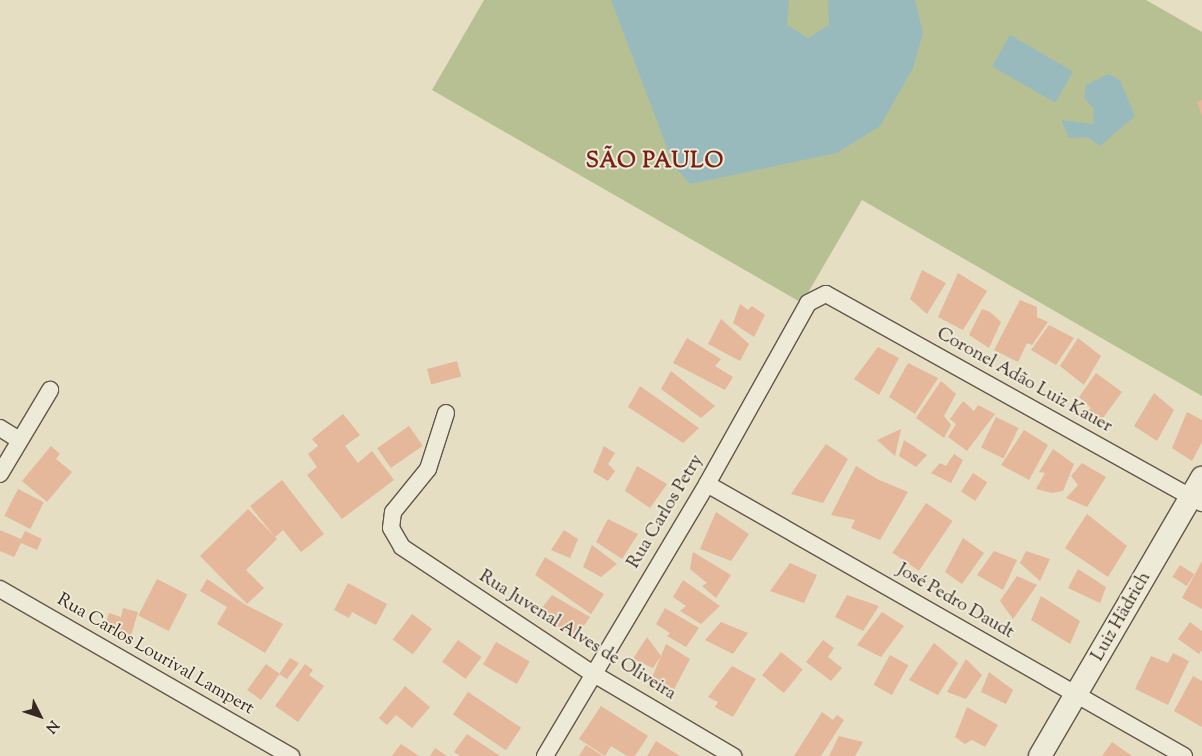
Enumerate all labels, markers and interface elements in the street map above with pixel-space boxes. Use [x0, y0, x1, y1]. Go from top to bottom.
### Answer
district label: SÃO PAULO [585, 150, 725, 176]
street label: Coronel Adão Luiz Kauer [933, 324, 1115, 438]
street label: Rua Carlos Petry [624, 451, 708, 573]
street label: José Pedro Daudt [893, 560, 1017, 644]
street label: Rua Juvenal Alves de Oliveira [475, 566, 679, 706]
street label: Luiz Hädrich [1088, 568, 1156, 666]
street label: Rua Carlos Lourival Lampert [53, 590, 257, 720]
north arrow [15, 691, 65, 741]
text: N [40, 715, 63, 737]

